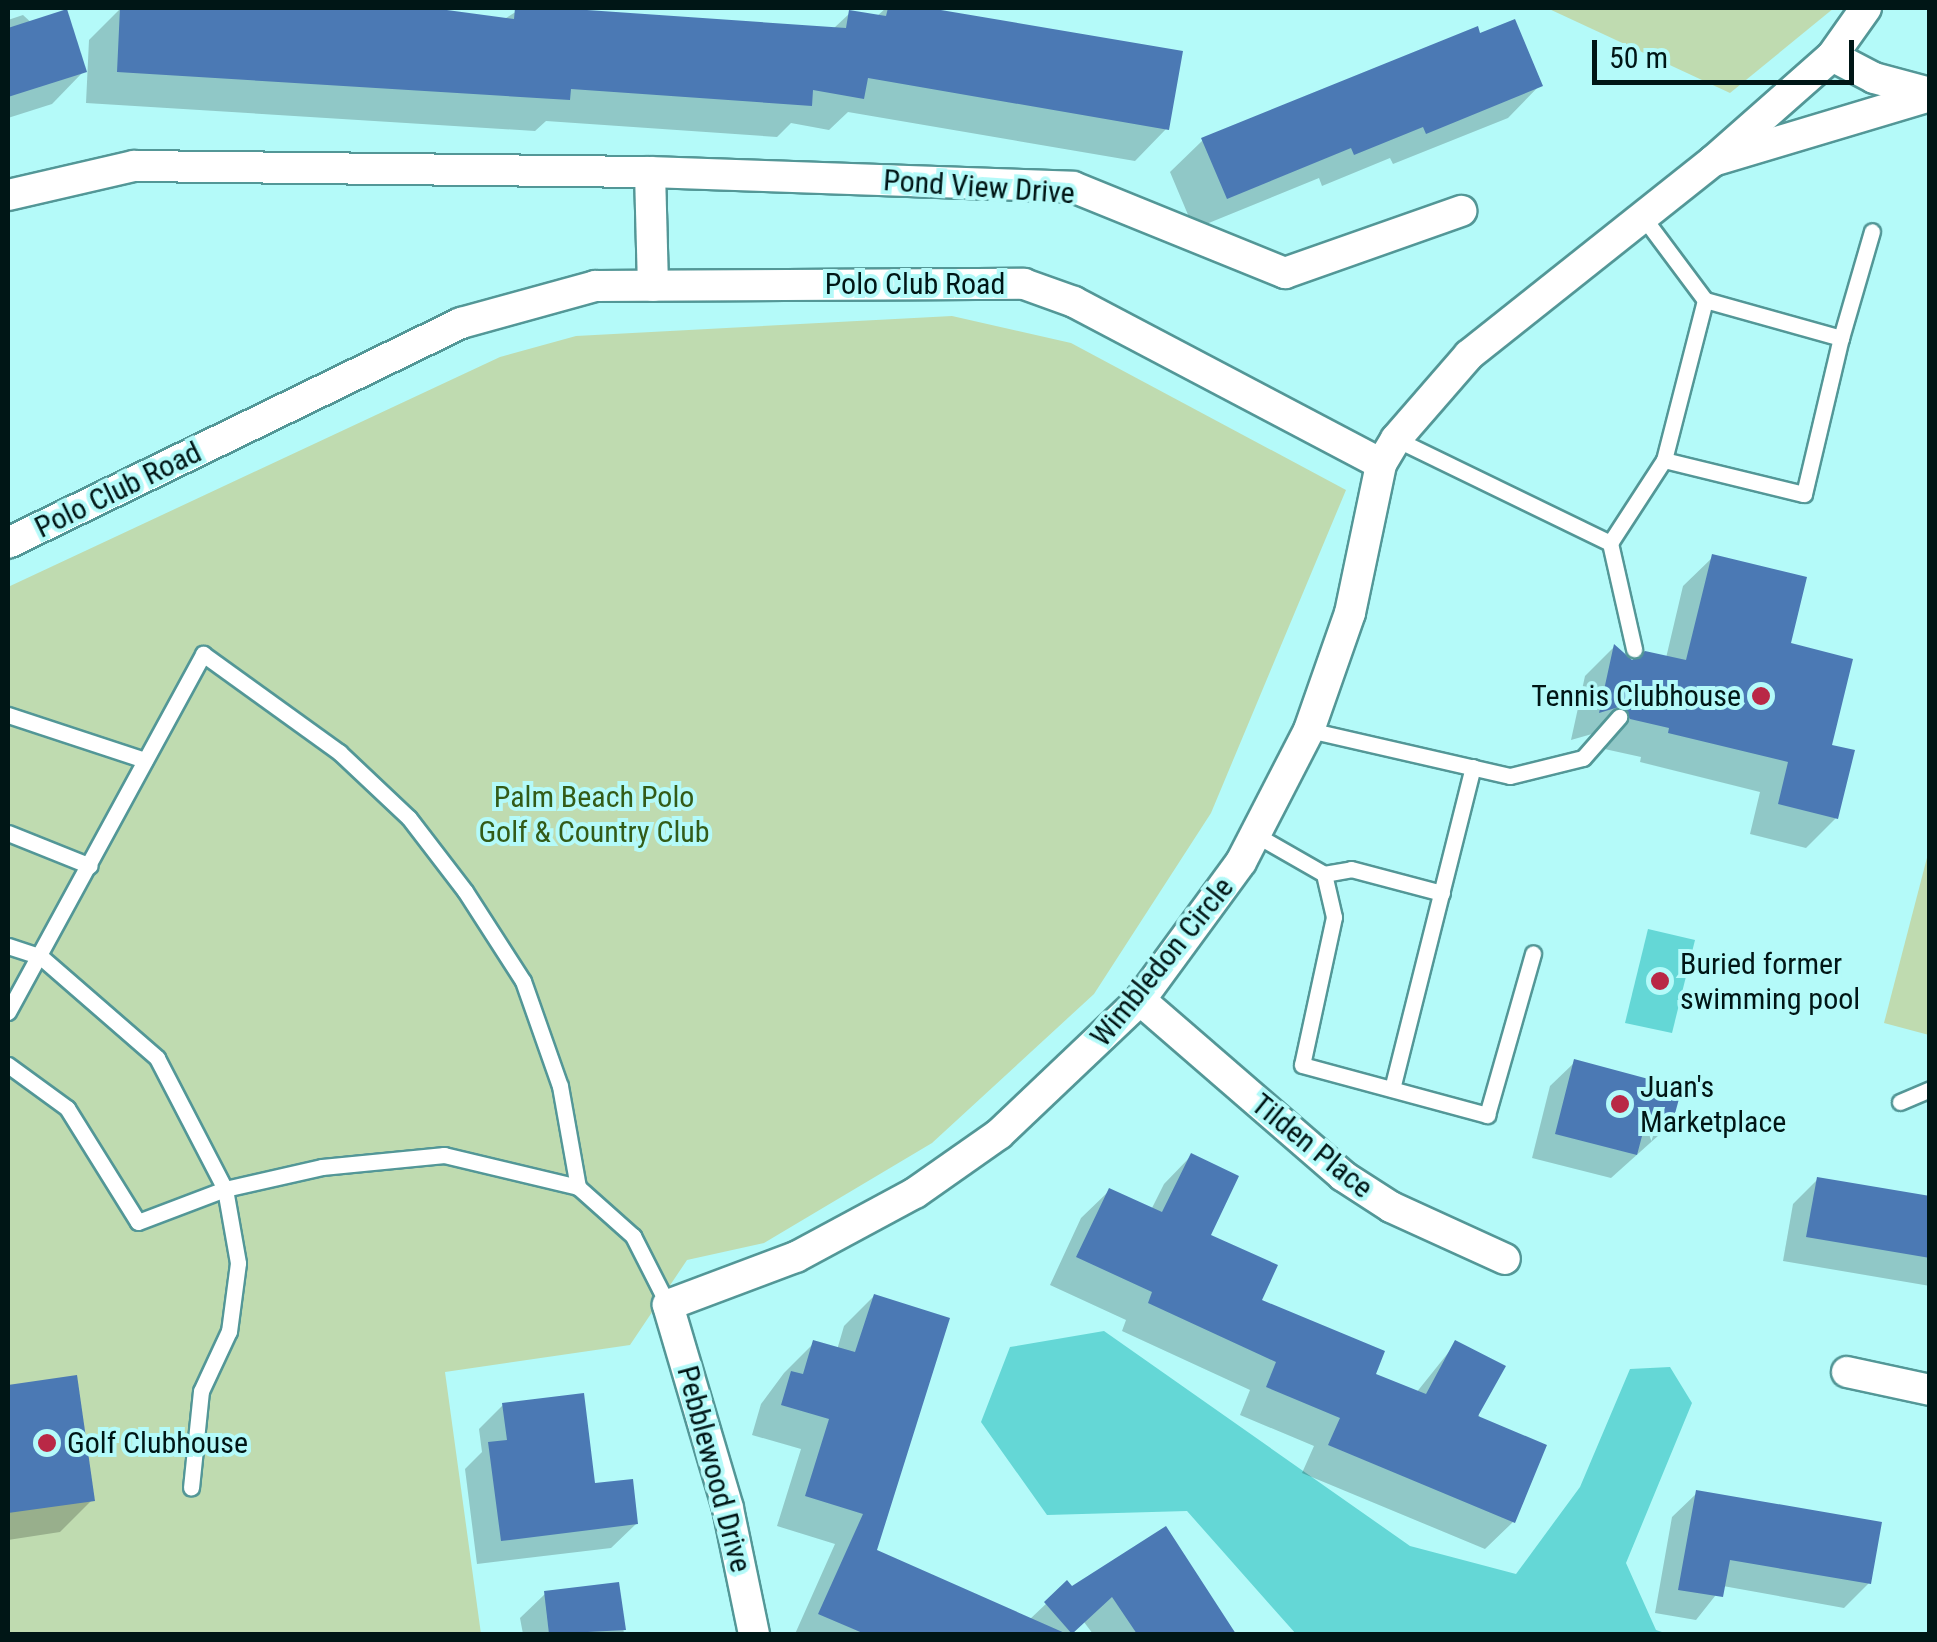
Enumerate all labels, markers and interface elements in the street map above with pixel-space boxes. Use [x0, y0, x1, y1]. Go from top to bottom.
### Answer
scale bar [1597, 20, 1860, 82]
text: 50 m [1609, 40, 1668, 75]
street label: Pond View Drive [882, 162, 1076, 212]
street label: Polo Club Road [825, 266, 1005, 302]
street label: Polo Club Road [29, 434, 207, 546]
place label: Tennis Clubhouse [1531, 678, 1741, 714]
marker: Tennis Clubhouse [1750, 685, 1772, 707]
park label: Palm Beach Polo Golf & Country Club [478, 779, 710, 850]
street label: Wimbledon Circle [1083, 870, 1241, 1054]
place label: Buried former swimming pool [1680, 946, 1860, 1016]
marker: Buried former swimming pool [1649, 970, 1671, 992]
place label: Juan's Marketplace [1640, 1069, 1786, 1140]
street label: Tilden Place [1244, 1086, 1380, 1206]
marker: Juan's Marketplace [1609, 1093, 1631, 1115]
street label: Pebblewood Drive [669, 1362, 759, 1576]
place label: Golf Clubhouse [67, 1425, 248, 1461]
marker: Golf Clubhouse [36, 1432, 58, 1454]

